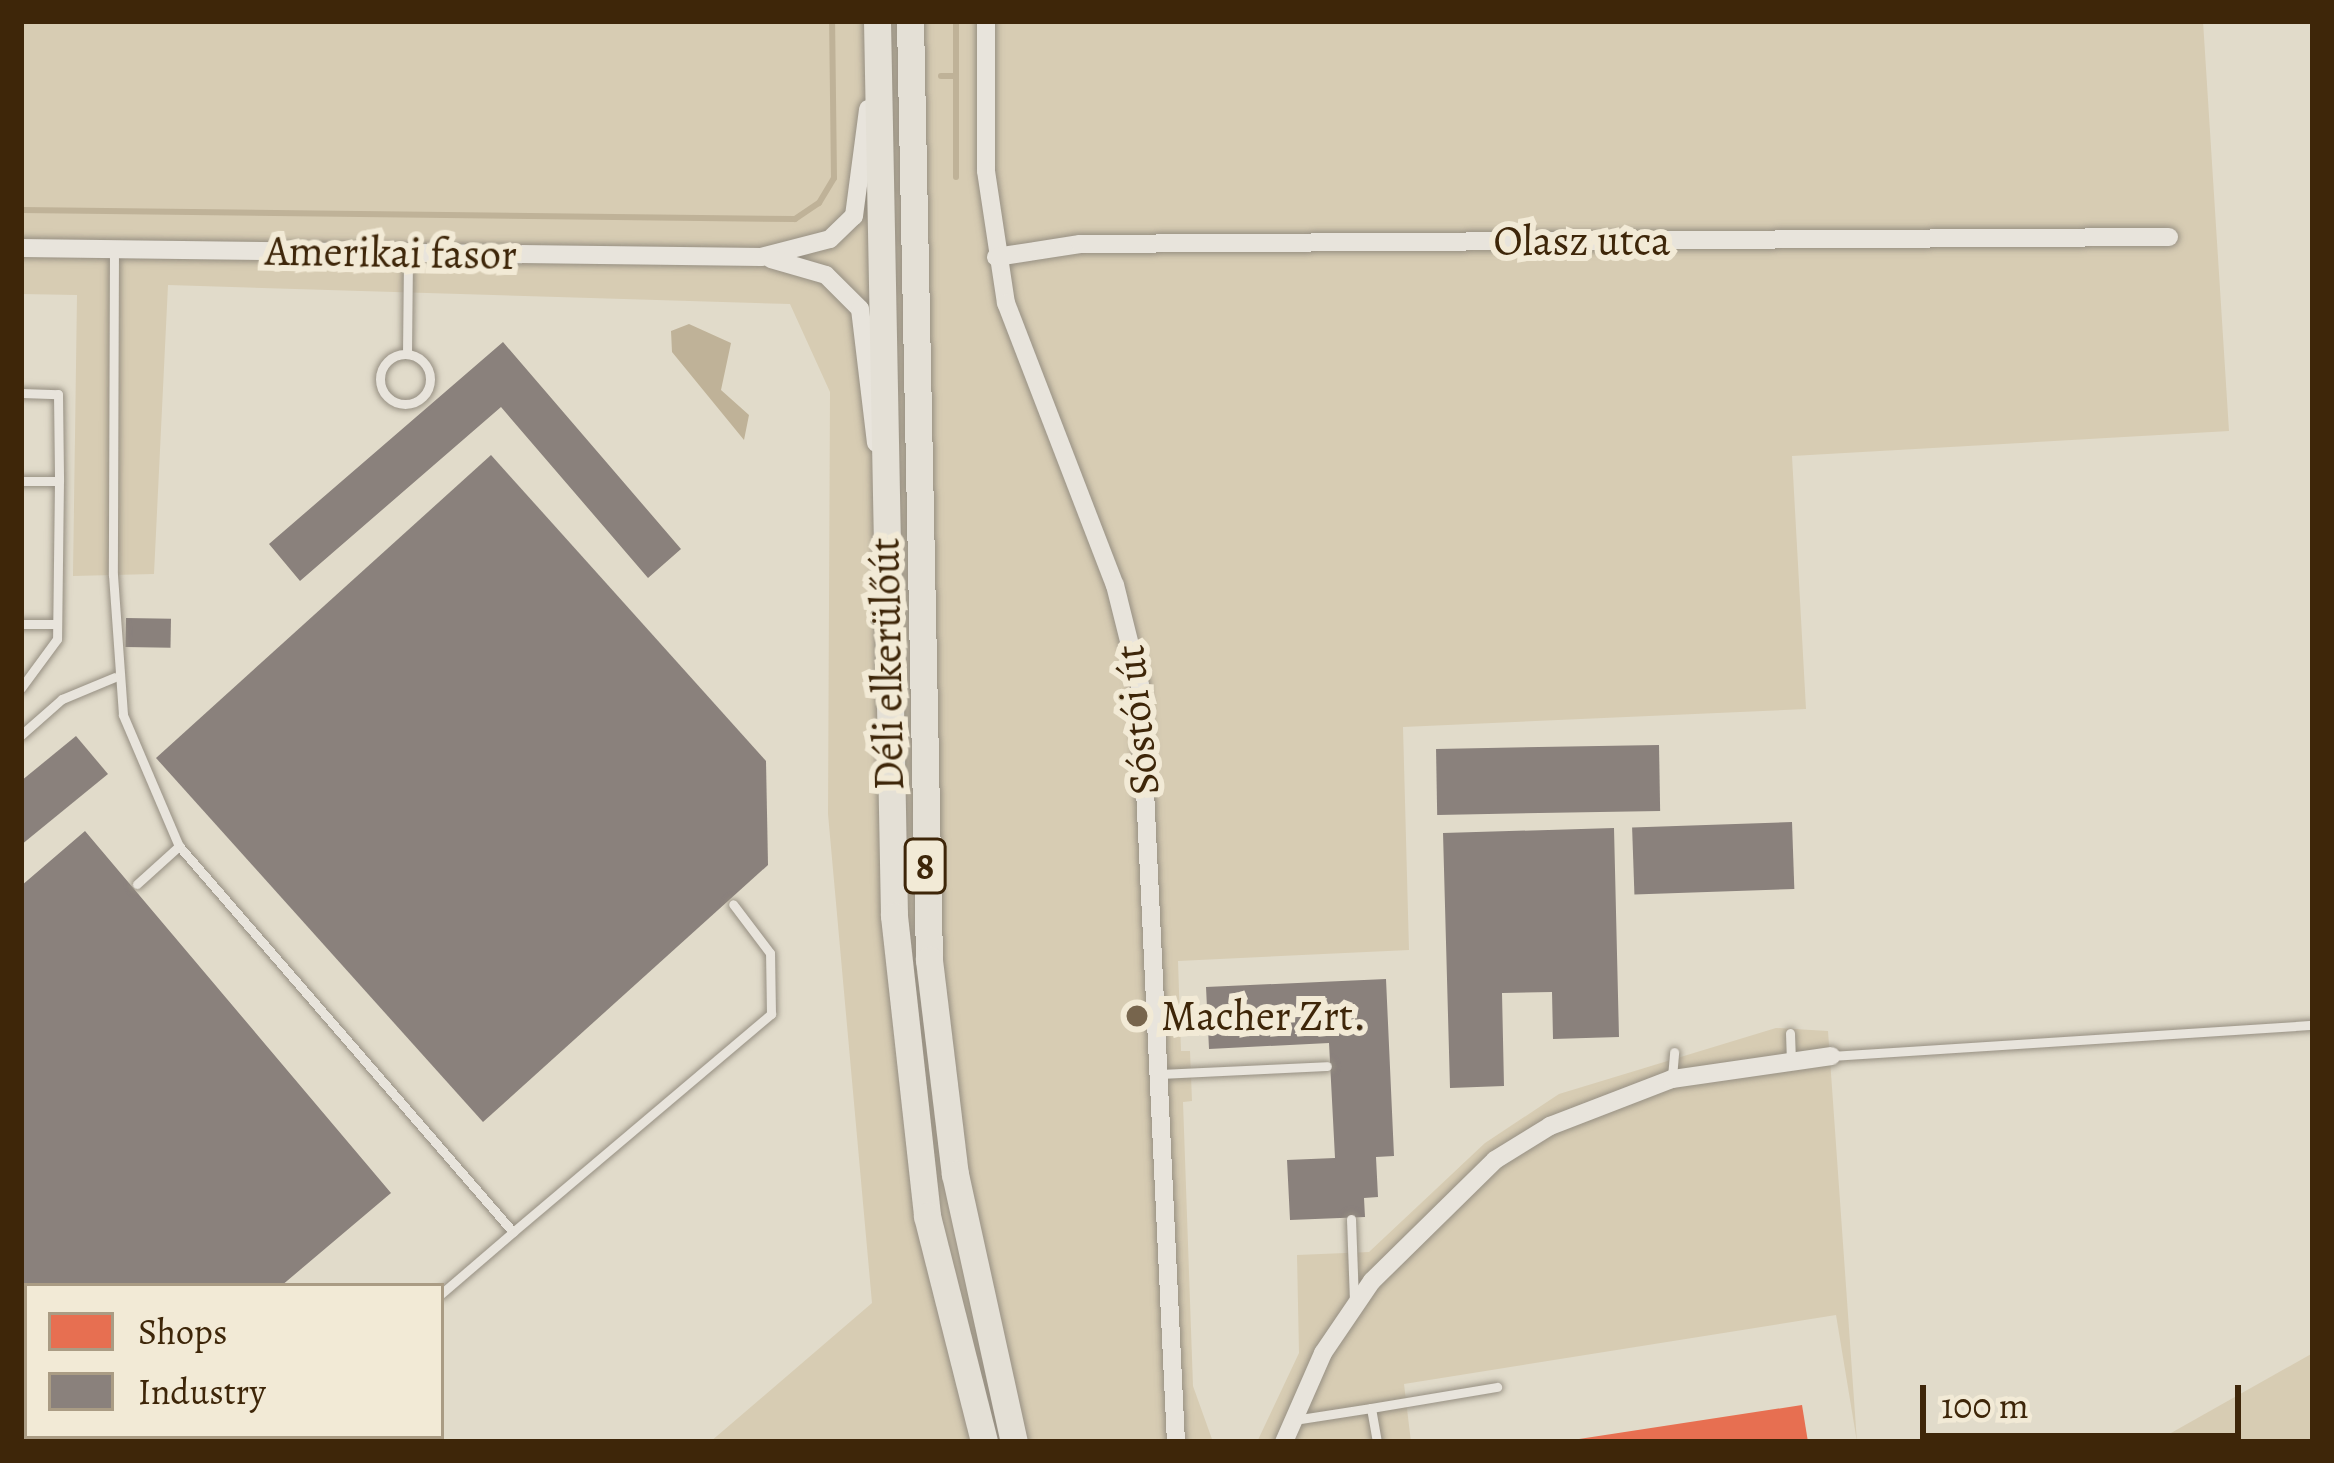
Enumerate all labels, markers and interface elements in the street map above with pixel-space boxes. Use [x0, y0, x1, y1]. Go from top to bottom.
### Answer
street label: Olasz utca [1494, 216, 1670, 266]
street label: Amerikai fasor [265, 226, 517, 280]
street label: Déli elkerülőút [860, 537, 914, 791]
street label: Sóstói út [1104, 642, 1170, 798]
road number: 8 [901, 833, 949, 899]
place label: Macher Zrt. [1161, 991, 1366, 1041]
marker: Macher Zrt. [1124, 1003, 1150, 1029]
legend [24, 1283, 444, 1439]
text: Shops [138, 1307, 227, 1356]
scale bar [1926, 1361, 2247, 1435]
text: Industry [138, 1367, 266, 1416]
text: 100 m [1941, 1381, 2029, 1430]

